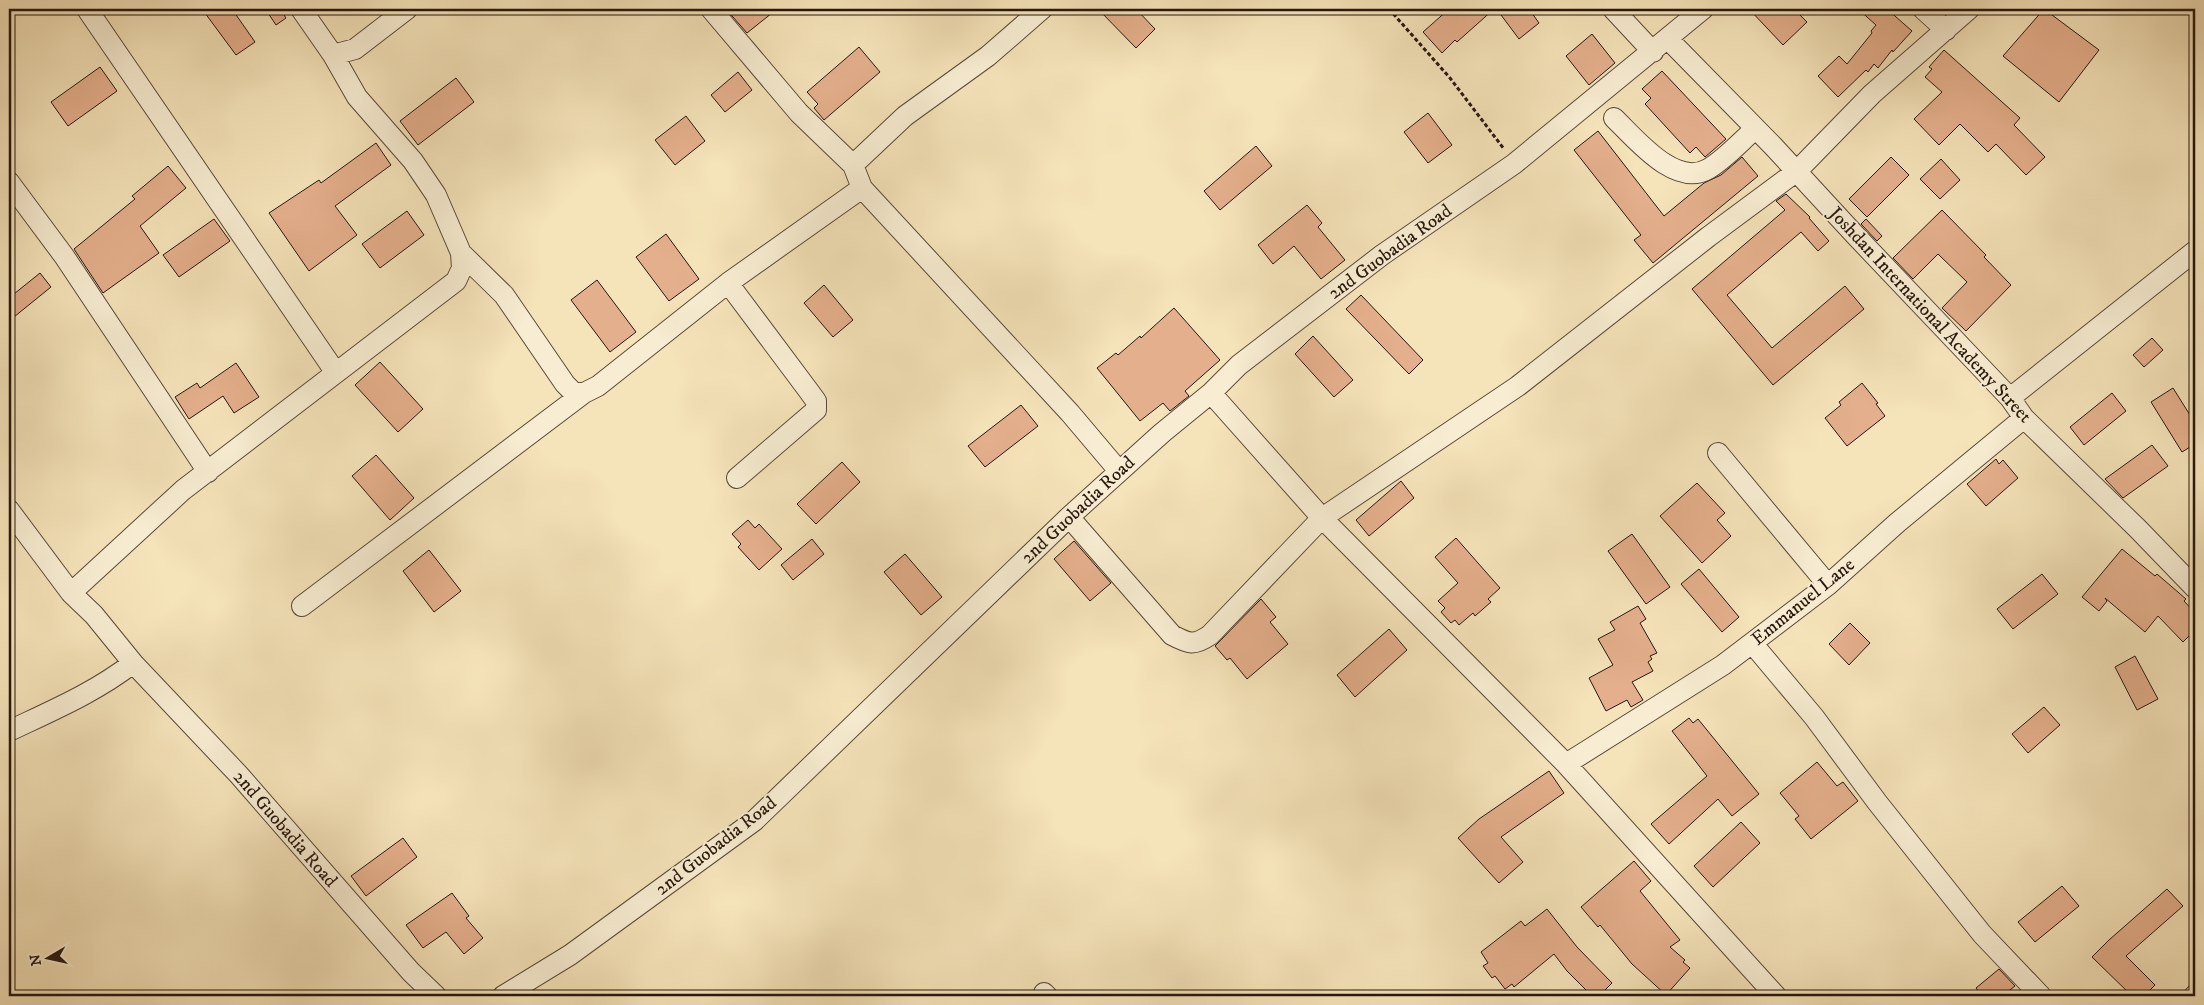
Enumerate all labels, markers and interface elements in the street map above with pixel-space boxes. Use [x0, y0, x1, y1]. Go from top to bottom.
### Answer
street label: 2nd Guobadia Road [1324, 199, 1457, 305]
street label: Joshdan International Academy Street [1822, 201, 2036, 428]
street label: 2nd Guobadia Road [1016, 451, 1140, 569]
street label: Emmanuel Lane [1747, 553, 1859, 651]
street label: 2nd Guobadia Road [228, 766, 342, 893]
street label: 2nd Guobadia Road [651, 791, 782, 900]
north arrow [22, 932, 72, 982]
text: N [26, 952, 46, 967]

